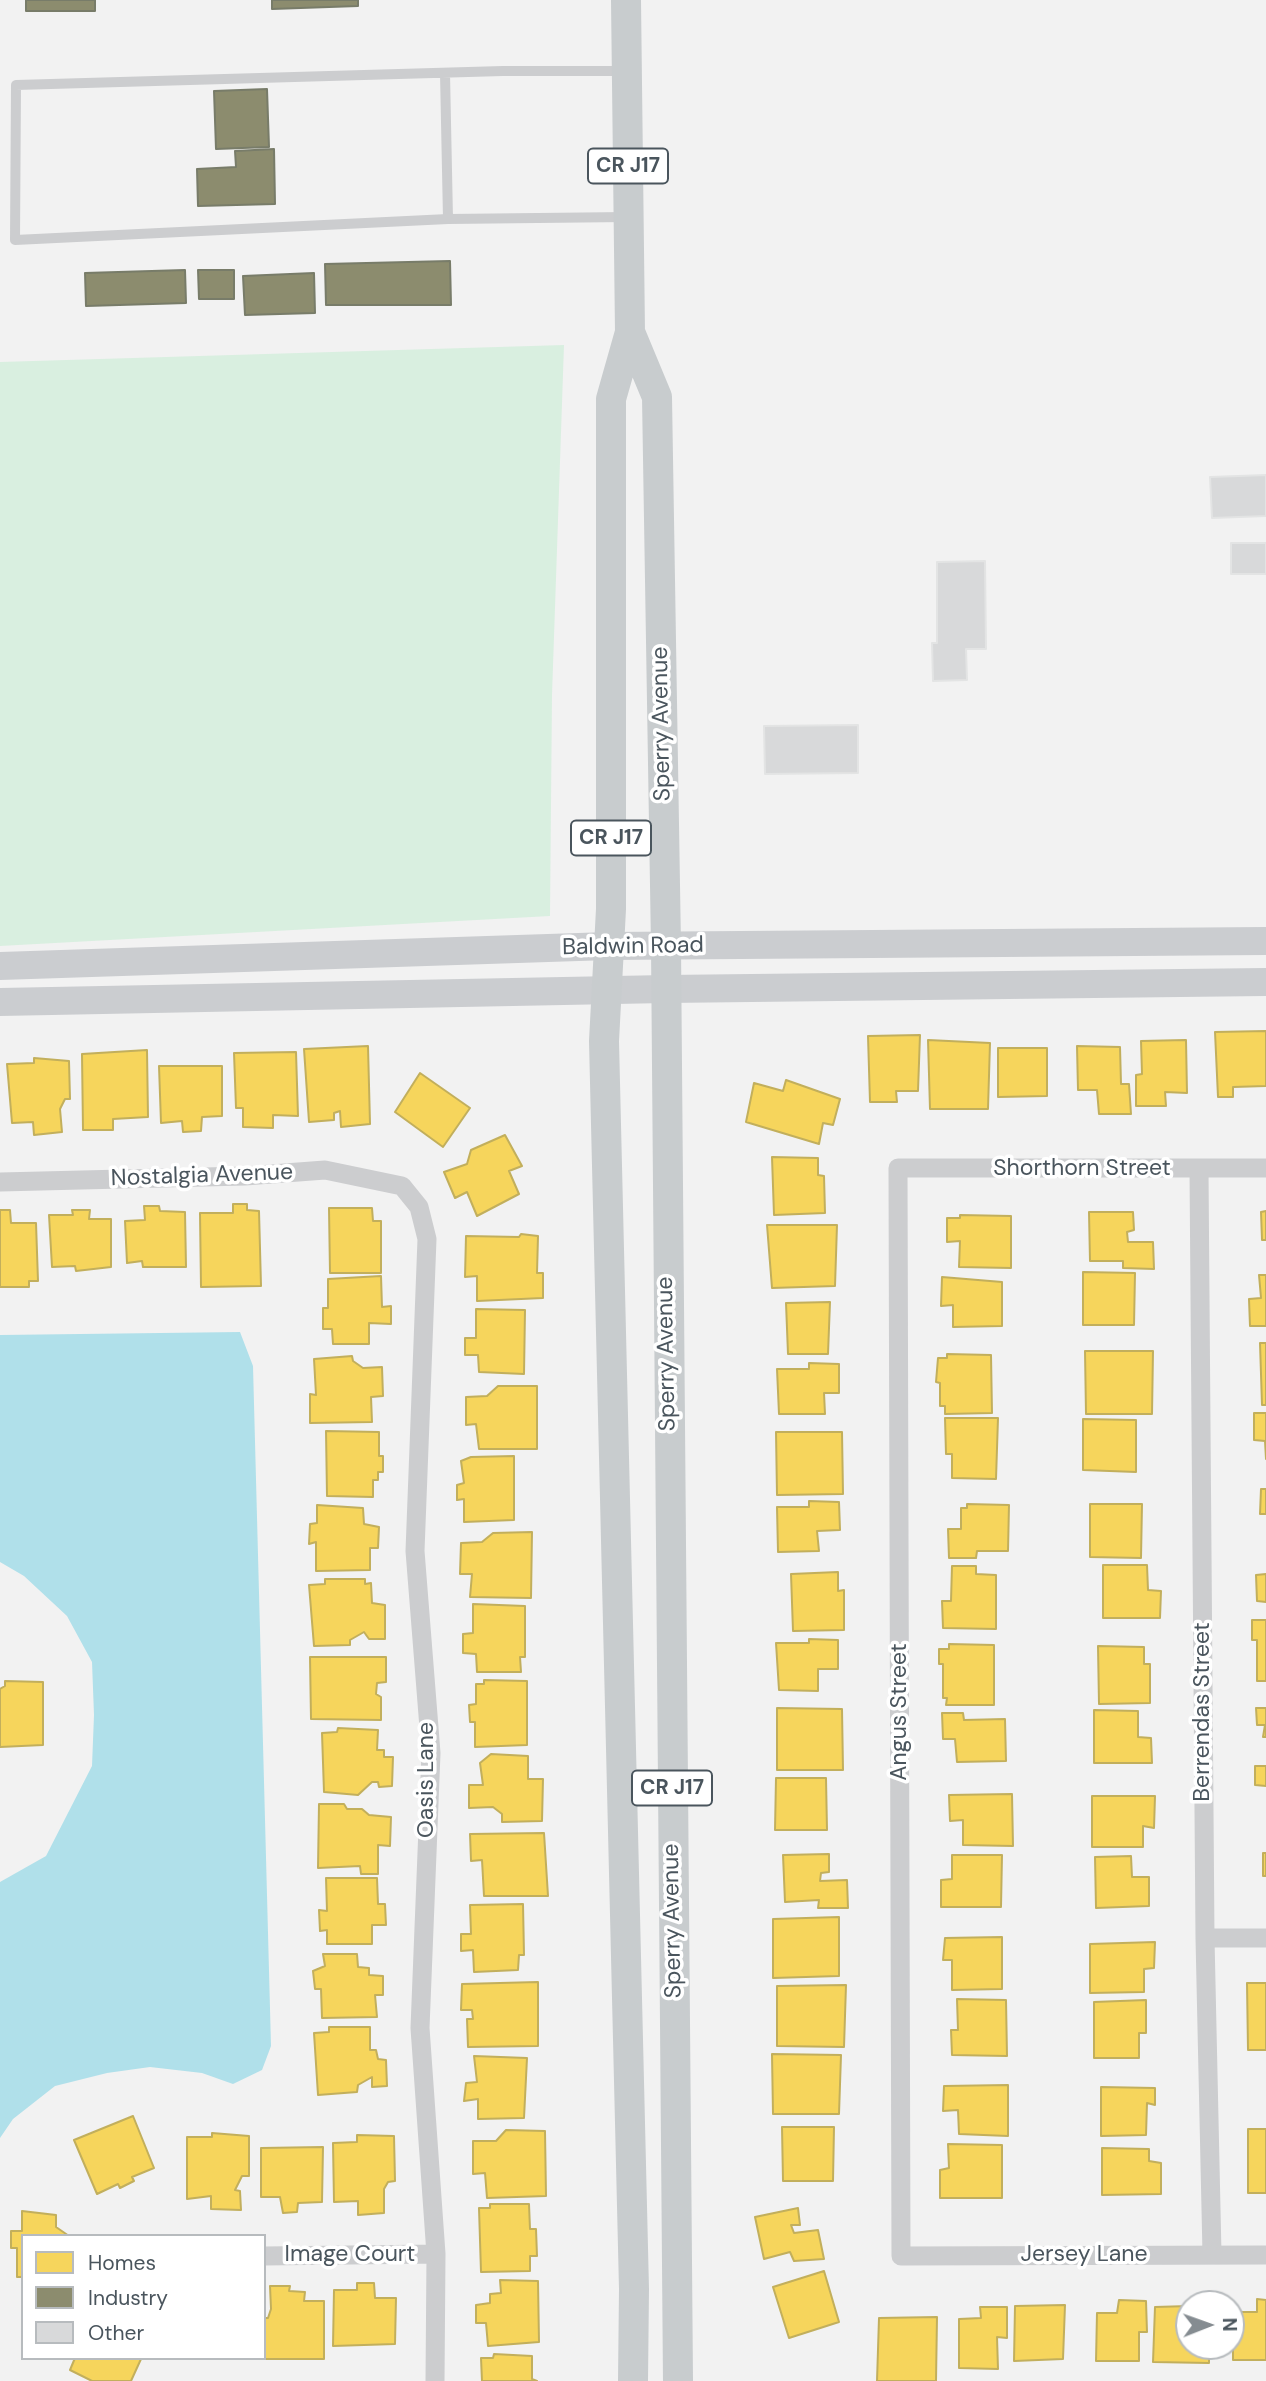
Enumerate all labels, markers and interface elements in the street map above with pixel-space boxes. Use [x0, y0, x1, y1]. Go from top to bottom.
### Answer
road number: CR J17 [588, 148, 668, 184]
street label: Sperry Avenue [647, 646, 677, 802]
road number: CR J17 [571, 820, 651, 856]
street label: Baldwin Road [562, 932, 704, 962]
street label: Shorthorn Street [993, 1155, 1171, 1183]
street label: Nostalgia Avenue [110, 1159, 294, 1193]
street label: Sperry Avenue [652, 1276, 682, 1432]
street label: Berrendas Street [1189, 1622, 1217, 1802]
street label: Angus Street [886, 1643, 914, 1781]
street label: Oasis Lane [413, 1722, 441, 1838]
road number: CR J17 [632, 1770, 712, 1806]
street label: Sperry Avenue [658, 1843, 688, 1999]
legend [21, 2234, 266, 2360]
street label: Image Court [285, 2241, 415, 2269]
street label: Jersey Lane [1020, 2241, 1148, 2269]
text: Homes [88, 2249, 156, 2277]
text: Industry [88, 2284, 168, 2312]
north arrow [1175, 2290, 1245, 2360]
text: N [1217, 2318, 1242, 2332]
text: Other [88, 2319, 144, 2347]

